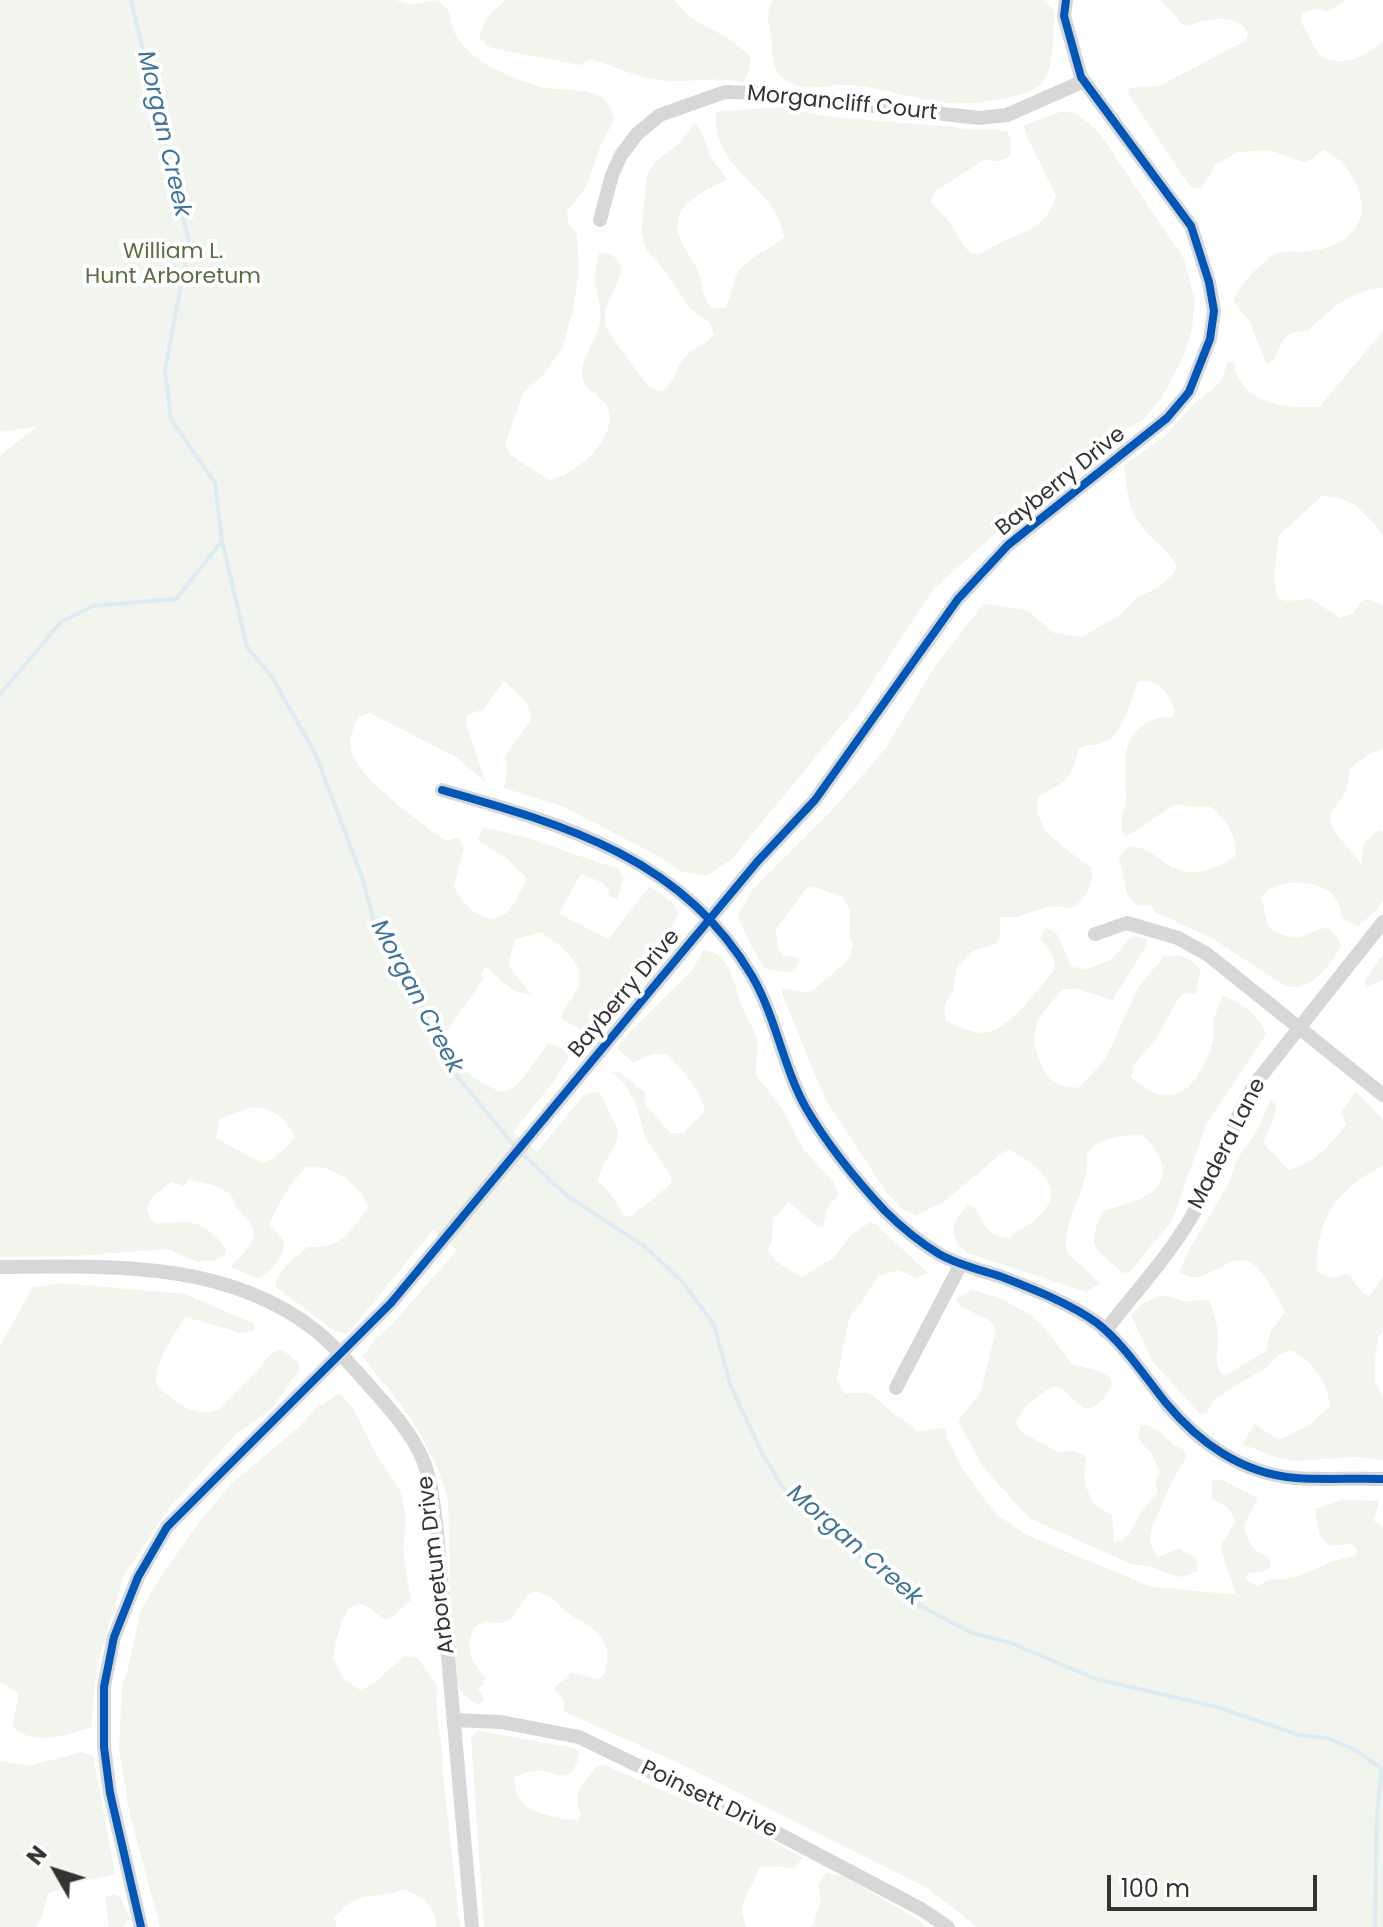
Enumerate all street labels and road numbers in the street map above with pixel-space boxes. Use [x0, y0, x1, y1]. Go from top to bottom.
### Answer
street label: Morgancliff Court [746, 81, 938, 127]
street label: Bayberry Drive [991, 422, 1131, 542]
street label: Bayberry Drive [564, 925, 686, 1063]
street label: Madera Lane [1184, 1074, 1272, 1214]
street label: Arboretum Drive [413, 1474, 461, 1656]
street label: Poinsett Drive [636, 1756, 782, 1844]

